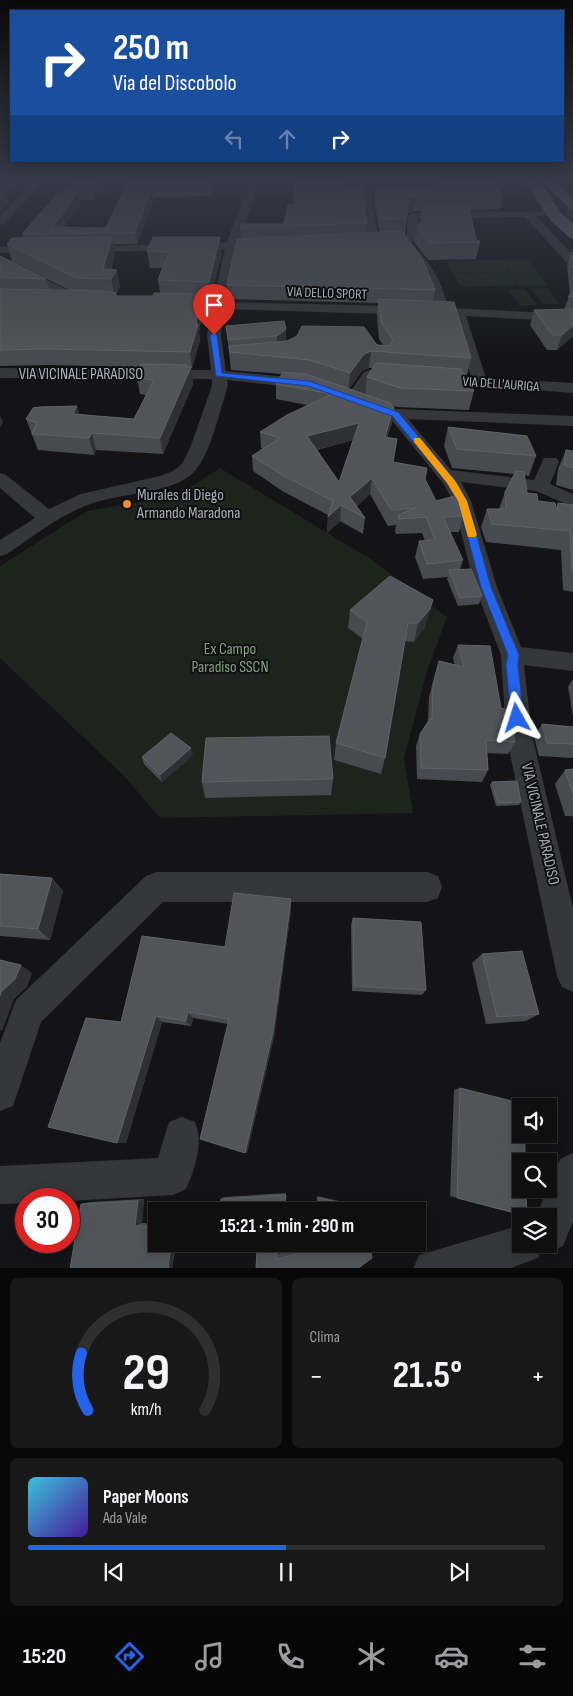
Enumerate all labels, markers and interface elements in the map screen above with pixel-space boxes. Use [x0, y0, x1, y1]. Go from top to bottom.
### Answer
text: 250 m [113, 27, 189, 70]
icon: right [30, 30, 95, 95]
text: Via del Discobolo [113, 70, 237, 97]
icon: left [220, 125, 248, 153]
icon: ahead [273, 125, 301, 153]
icon: right [326, 125, 354, 153]
street label: VIA DELLO SPORT [287, 283, 368, 303]
pin [193, 284, 235, 335]
icon: arrive [200, 291, 228, 319]
street label: VIA VICINALE PARADISO [19, 365, 143, 384]
street label: VIA DELL'AURIGA [462, 373, 541, 395]
place label: Murales di Diego Armando Maradona [136, 486, 240, 523]
marker: Murales di Diego Armando Maradona [121, 498, 133, 510]
park label: Ex Campo Paradiso SSCN [191, 640, 269, 677]
position arrow [490, 691, 542, 743]
street label: VIA VICINALE PARADISO [517, 761, 563, 887]
map controls [512, 1098, 557, 1253]
button: sound [512, 1098, 557, 1143]
button: search [512, 1153, 557, 1198]
speed limit sign: 30 [15, 1188, 80, 1253]
button: layers [512, 1208, 557, 1253]
text: 15:21 · 1 min · 290 m [220, 1215, 354, 1238]
text: Clima [310, 1328, 340, 1347]
text: 29 [122, 1342, 169, 1405]
text: 21.5° [392, 1353, 462, 1398]
text: − [310, 1360, 323, 1393]
text: + [531, 1360, 545, 1393]
text: km/h [130, 1399, 161, 1420]
text: Paper Moons [103, 1486, 189, 1509]
text: Ada Vale [103, 1509, 147, 1528]
icon: previous [100, 1558, 128, 1586]
icon: pause [272, 1558, 300, 1586]
icon: next [445, 1558, 473, 1586]
icon: directions [112, 1639, 147, 1674]
icon: music [192, 1639, 227, 1674]
icon: phone [273, 1639, 308, 1674]
icon: climate [354, 1639, 389, 1674]
icon: car [434, 1639, 469, 1674]
icon: filters [515, 1639, 550, 1674]
text: 15:20 [23, 1643, 66, 1670]

